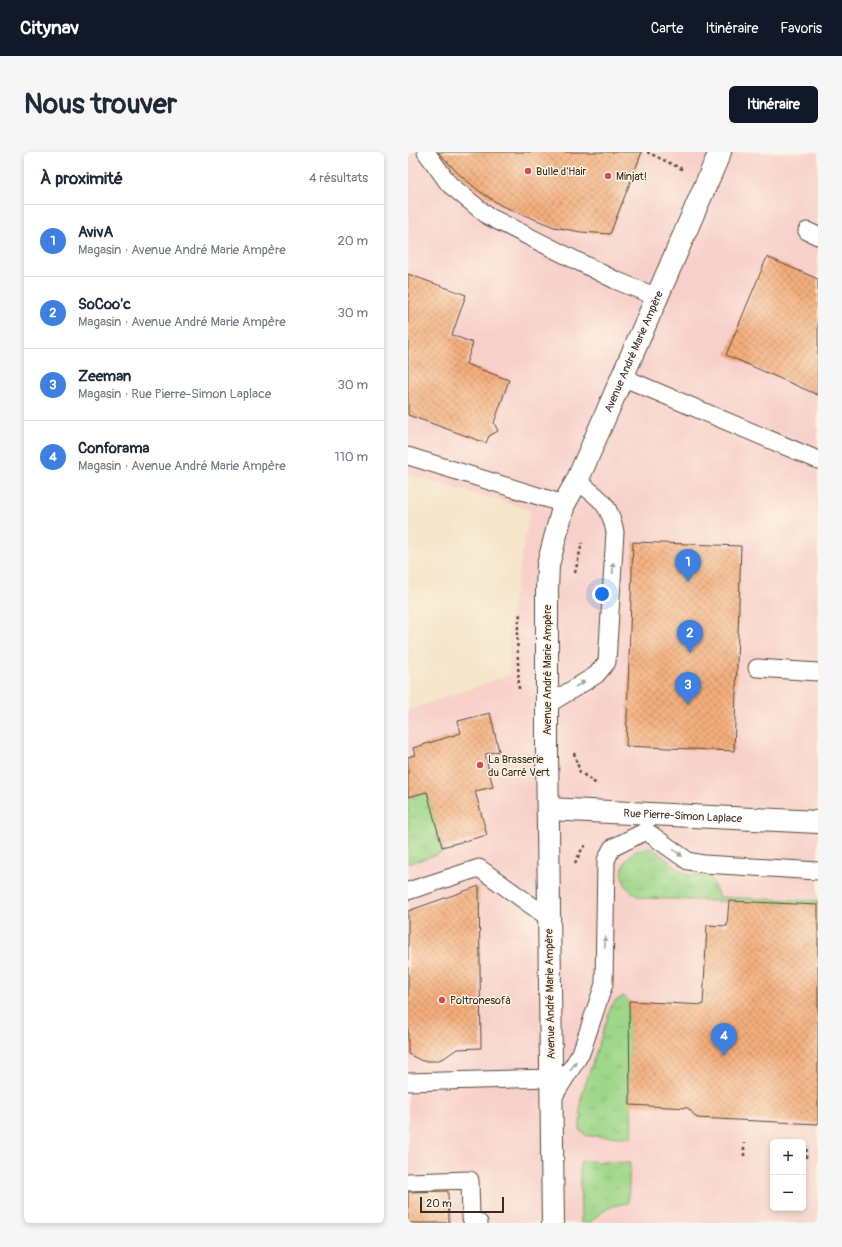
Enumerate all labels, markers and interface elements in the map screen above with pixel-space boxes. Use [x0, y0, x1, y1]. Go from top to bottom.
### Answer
text: Citynav [20, 16, 79, 40]
text: Carte [651, 20, 683, 37]
text: Itinéraire [705, 20, 758, 37]
text: Favoris [780, 20, 822, 37]
button: Itinéraire [729, 86, 818, 123]
text: Nous trouver [24, 87, 177, 122]
place label: Bulle d'Hair [536, 165, 586, 178]
marker: Bulle d'Hair [523, 166, 533, 176]
text: À proximité [40, 168, 123, 189]
text: 4 résultats [309, 170, 368, 186]
place label: Minjat! [616, 170, 647, 183]
marker: Minjat! [603, 171, 613, 181]
text: AvivA [78, 223, 113, 242]
text: 1 [50, 233, 56, 249]
text: 20 m [337, 233, 368, 249]
text: Magasin · Avenue André Marie Ampère [78, 242, 286, 258]
street label: Avenue André Marie Ampère [601, 288, 666, 414]
text: SoCoo'c [78, 295, 131, 314]
text: 2 [49, 305, 57, 321]
text: 30 m [338, 305, 368, 321]
text: Magasin · Avenue André Marie Ampère [78, 314, 286, 330]
text: Zeeman [78, 367, 131, 386]
text: 3 [49, 377, 57, 393]
text: 30 m [338, 377, 368, 393]
text: Magasin · Rue Pierre-Simon Laplace [78, 386, 271, 402]
text: Conforama [78, 439, 150, 458]
text: 4 [49, 449, 57, 465]
text: 110 m [335, 449, 368, 465]
text: Magasin · Avenue André Marie Ampère [78, 458, 286, 474]
pin: 1 [675, 549, 701, 582]
one-way arrow [609, 562, 616, 574]
your location [592, 584, 612, 604]
street label: Avenue André Marie Ampère [541, 604, 554, 735]
pin: 2 [677, 620, 703, 653]
pin: 3 [675, 672, 701, 705]
one-way arrow [574, 681, 586, 688]
place label: La Brasserie du Carré Vert [488, 753, 550, 779]
marker: La Brasserie du Carré Vert [475, 760, 485, 770]
street label: Rue Pierre-Simon Laplace [623, 806, 743, 825]
one-way arrow [672, 849, 683, 857]
street label: Avenue André Marie Ampère [542, 928, 558, 1059]
one-way arrow [602, 935, 608, 948]
place label: Poltronesofà [450, 994, 511, 1007]
marker: Poltronesofà [437, 995, 447, 1005]
pin: 4 [711, 1023, 737, 1056]
one-way arrow [569, 1060, 576, 1072]
map controls [770, 1139, 806, 1211]
button: + [770, 1139, 806, 1175]
button: − [770, 1175, 806, 1211]
scale bar [420, 1195, 504, 1214]
text: 20 m [426, 1197, 452, 1210]

